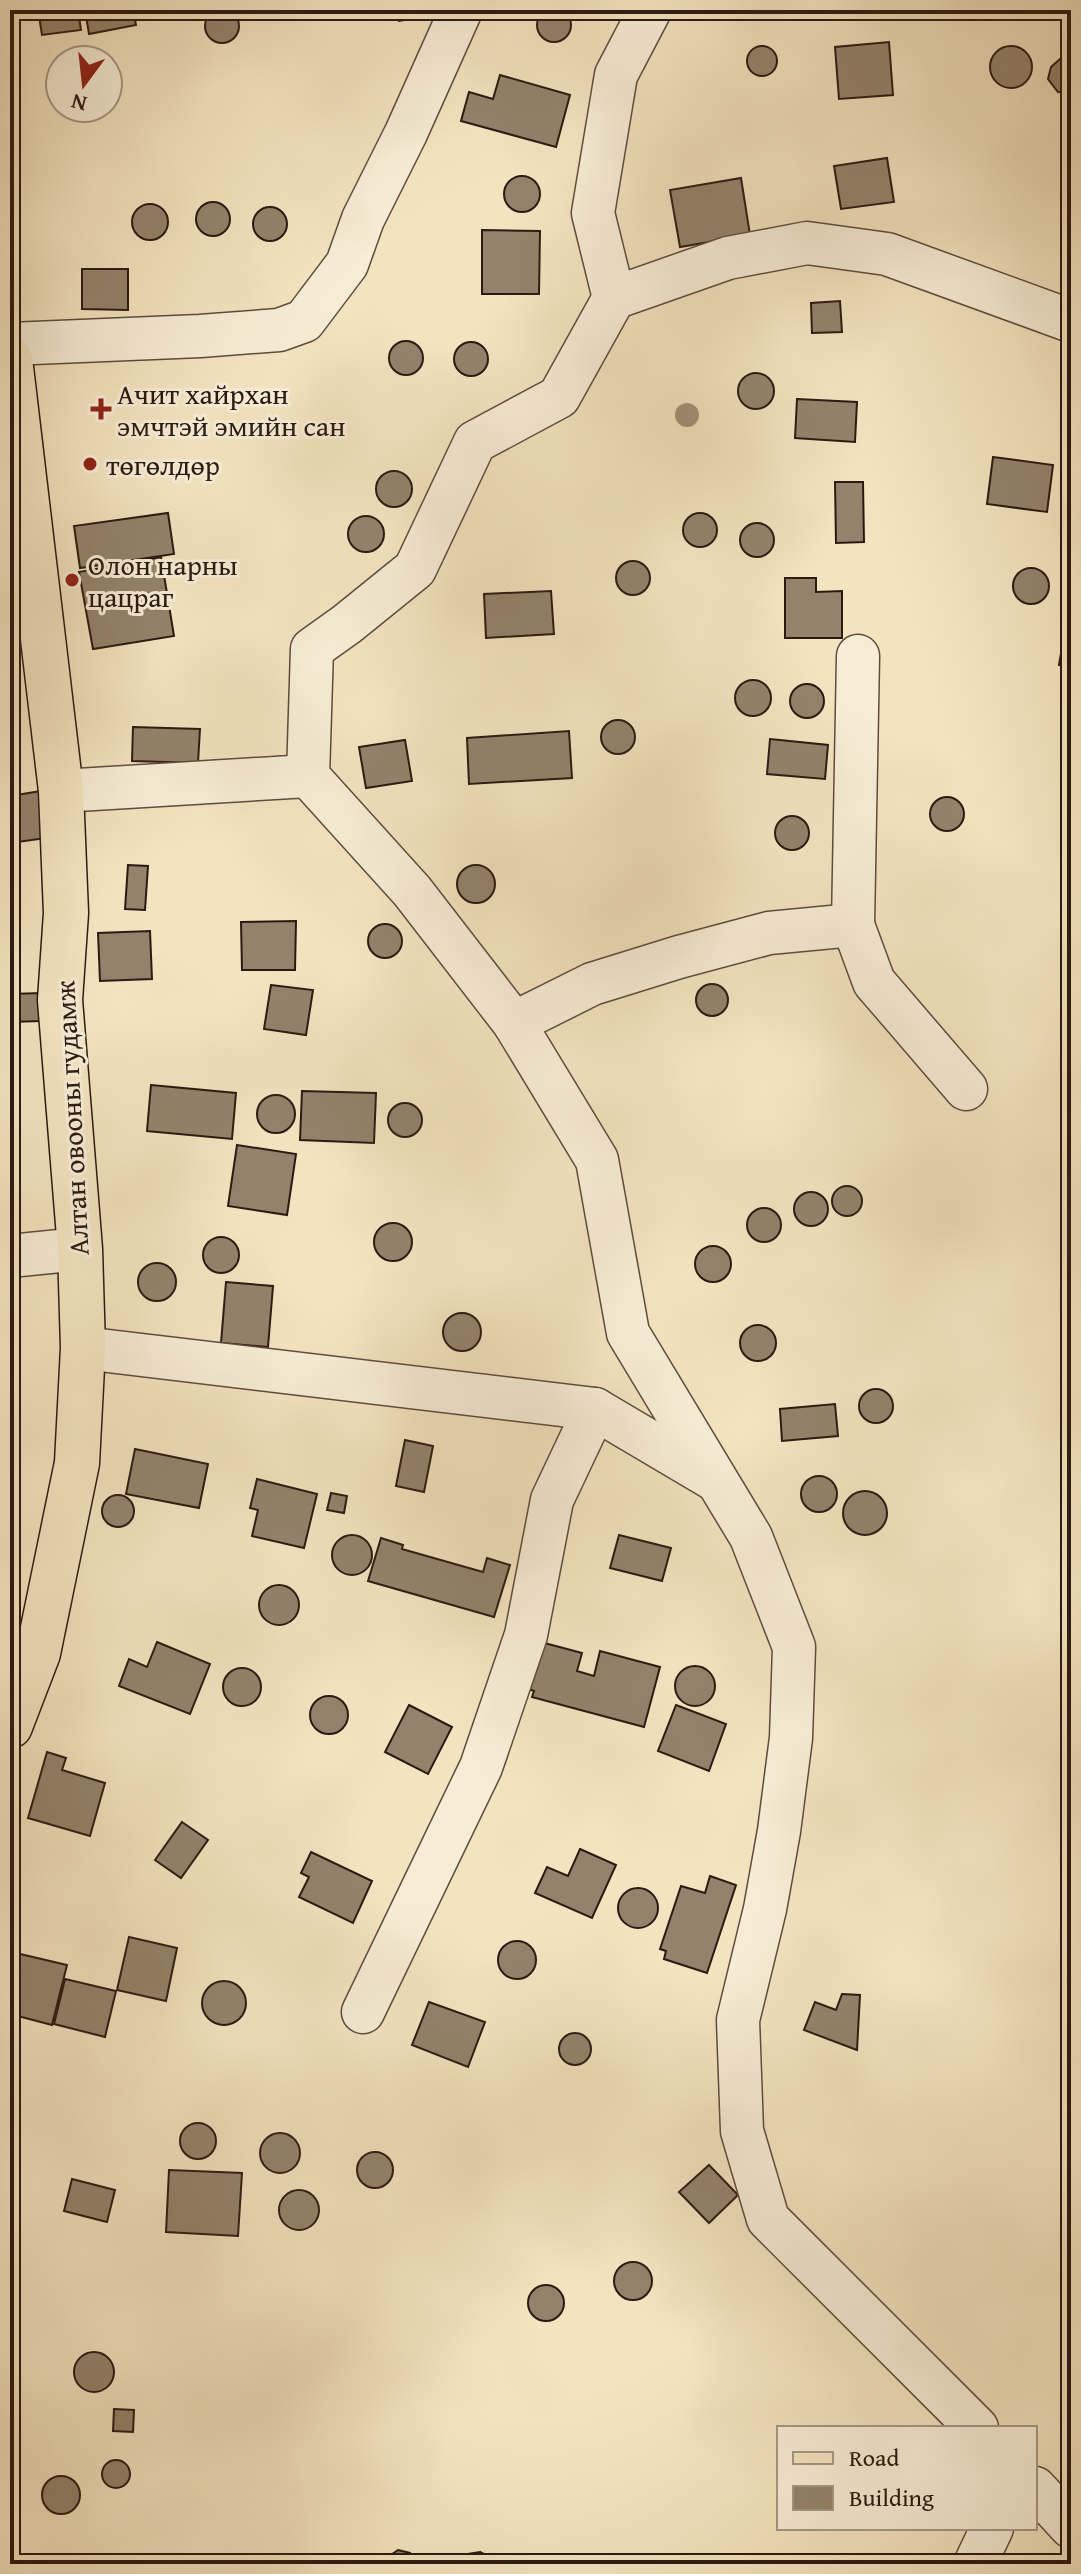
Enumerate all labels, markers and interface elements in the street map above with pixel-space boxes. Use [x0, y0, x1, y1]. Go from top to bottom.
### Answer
north arrow [44, 44, 124, 124]
text: N [67, 86, 90, 121]
place label: Ачит хайрхан эмчтэй эмийн сан [117, 373, 345, 446]
marker: Ачит хайрхан эмчтэй эмийн сан [92, 400, 110, 418]
place label: төгөлдөр [106, 444, 220, 485]
marker: төгөлдөр [81, 455, 99, 473]
place label: Олон нарны цацраг [88, 544, 238, 617]
marker: Олон нарны цацраг [63, 571, 81, 589]
street label: Алтан овооны гудамж [43, 979, 99, 1257]
legend [777, 2426, 1037, 2530]
text: Road [849, 2440, 899, 2475]
text: Building [849, 2480, 934, 2515]

